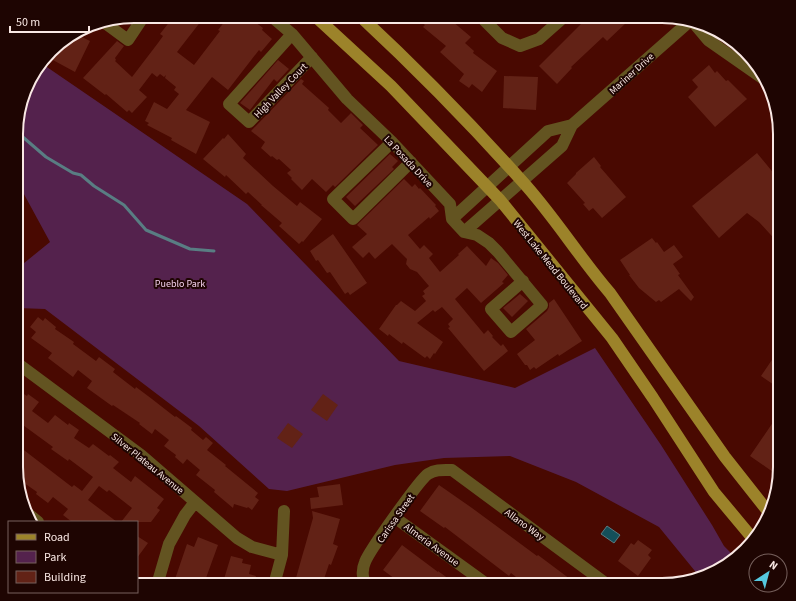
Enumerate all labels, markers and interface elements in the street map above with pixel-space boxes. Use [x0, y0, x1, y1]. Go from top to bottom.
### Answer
scale bar [10, 8, 89, 34]
text: 50 m [16, 14, 40, 31]
street label: Mariner Drive [606, 50, 657, 98]
street label: High Valley Court [251, 60, 311, 121]
street label: La Posada Drive [381, 133, 436, 191]
street label: West Lake Mead Boulevard [510, 217, 591, 312]
park label: Pueblo Park [155, 277, 205, 291]
street label: Silver Plateau Avenue [108, 430, 187, 498]
street label: Carissa Street [374, 491, 418, 546]
street label: Allano Way [502, 506, 547, 544]
street label: Almeria Avenue [401, 520, 462, 570]
legend [8, 521, 138, 593]
text: Road [44, 529, 70, 546]
text: Park [44, 549, 66, 566]
north arrow [748, 553, 788, 593]
text: N [766, 557, 781, 574]
text: Building [44, 569, 86, 586]

